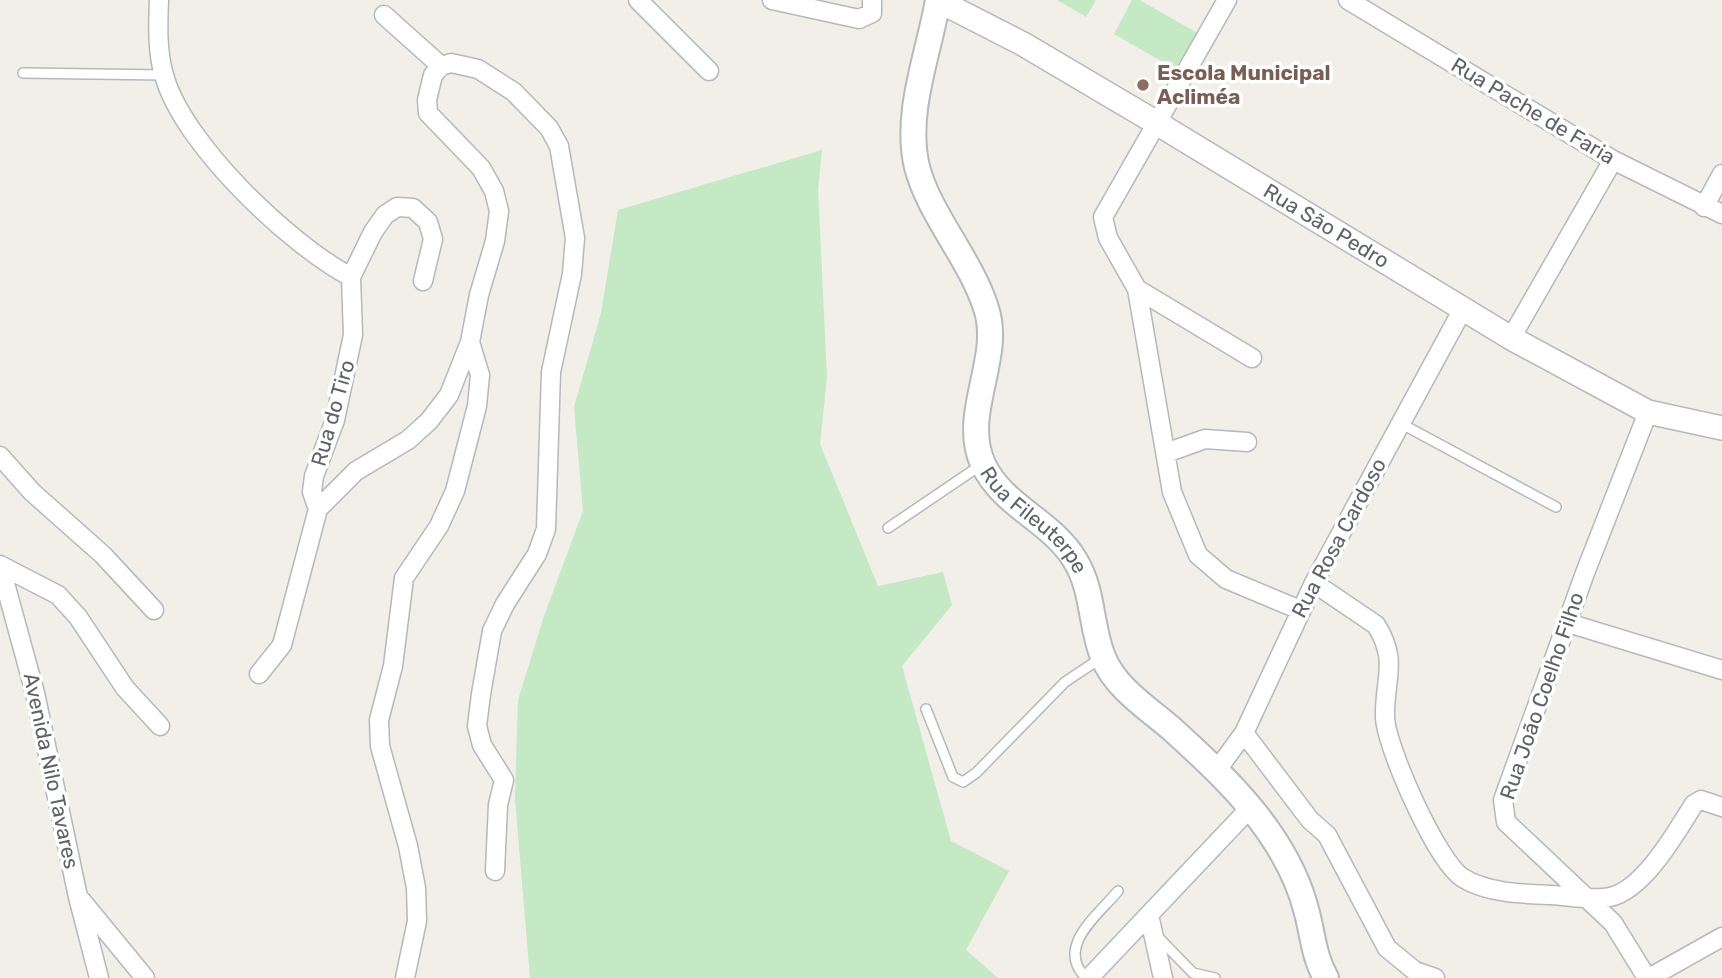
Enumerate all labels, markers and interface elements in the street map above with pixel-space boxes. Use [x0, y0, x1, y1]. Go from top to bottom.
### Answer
street label: Rua Pache de Faria [1447, 52, 1620, 169]
place label: Escola Municipal Acliméa [1157, 60, 1331, 109]
marker: Escola Municipal Acliméa [1135, 77, 1151, 93]
street label: Rua São Pedro [1259, 178, 1394, 273]
street label: Rua do Tiro [305, 357, 360, 469]
street label: Rua Rosa Cardoso [1286, 454, 1391, 622]
street label: Rua Fileuterpe [975, 462, 1093, 577]
street label: Rua João Coelho Filho [1494, 589, 1589, 803]
street label: Avenida Nilo Tavares [19, 671, 84, 871]

